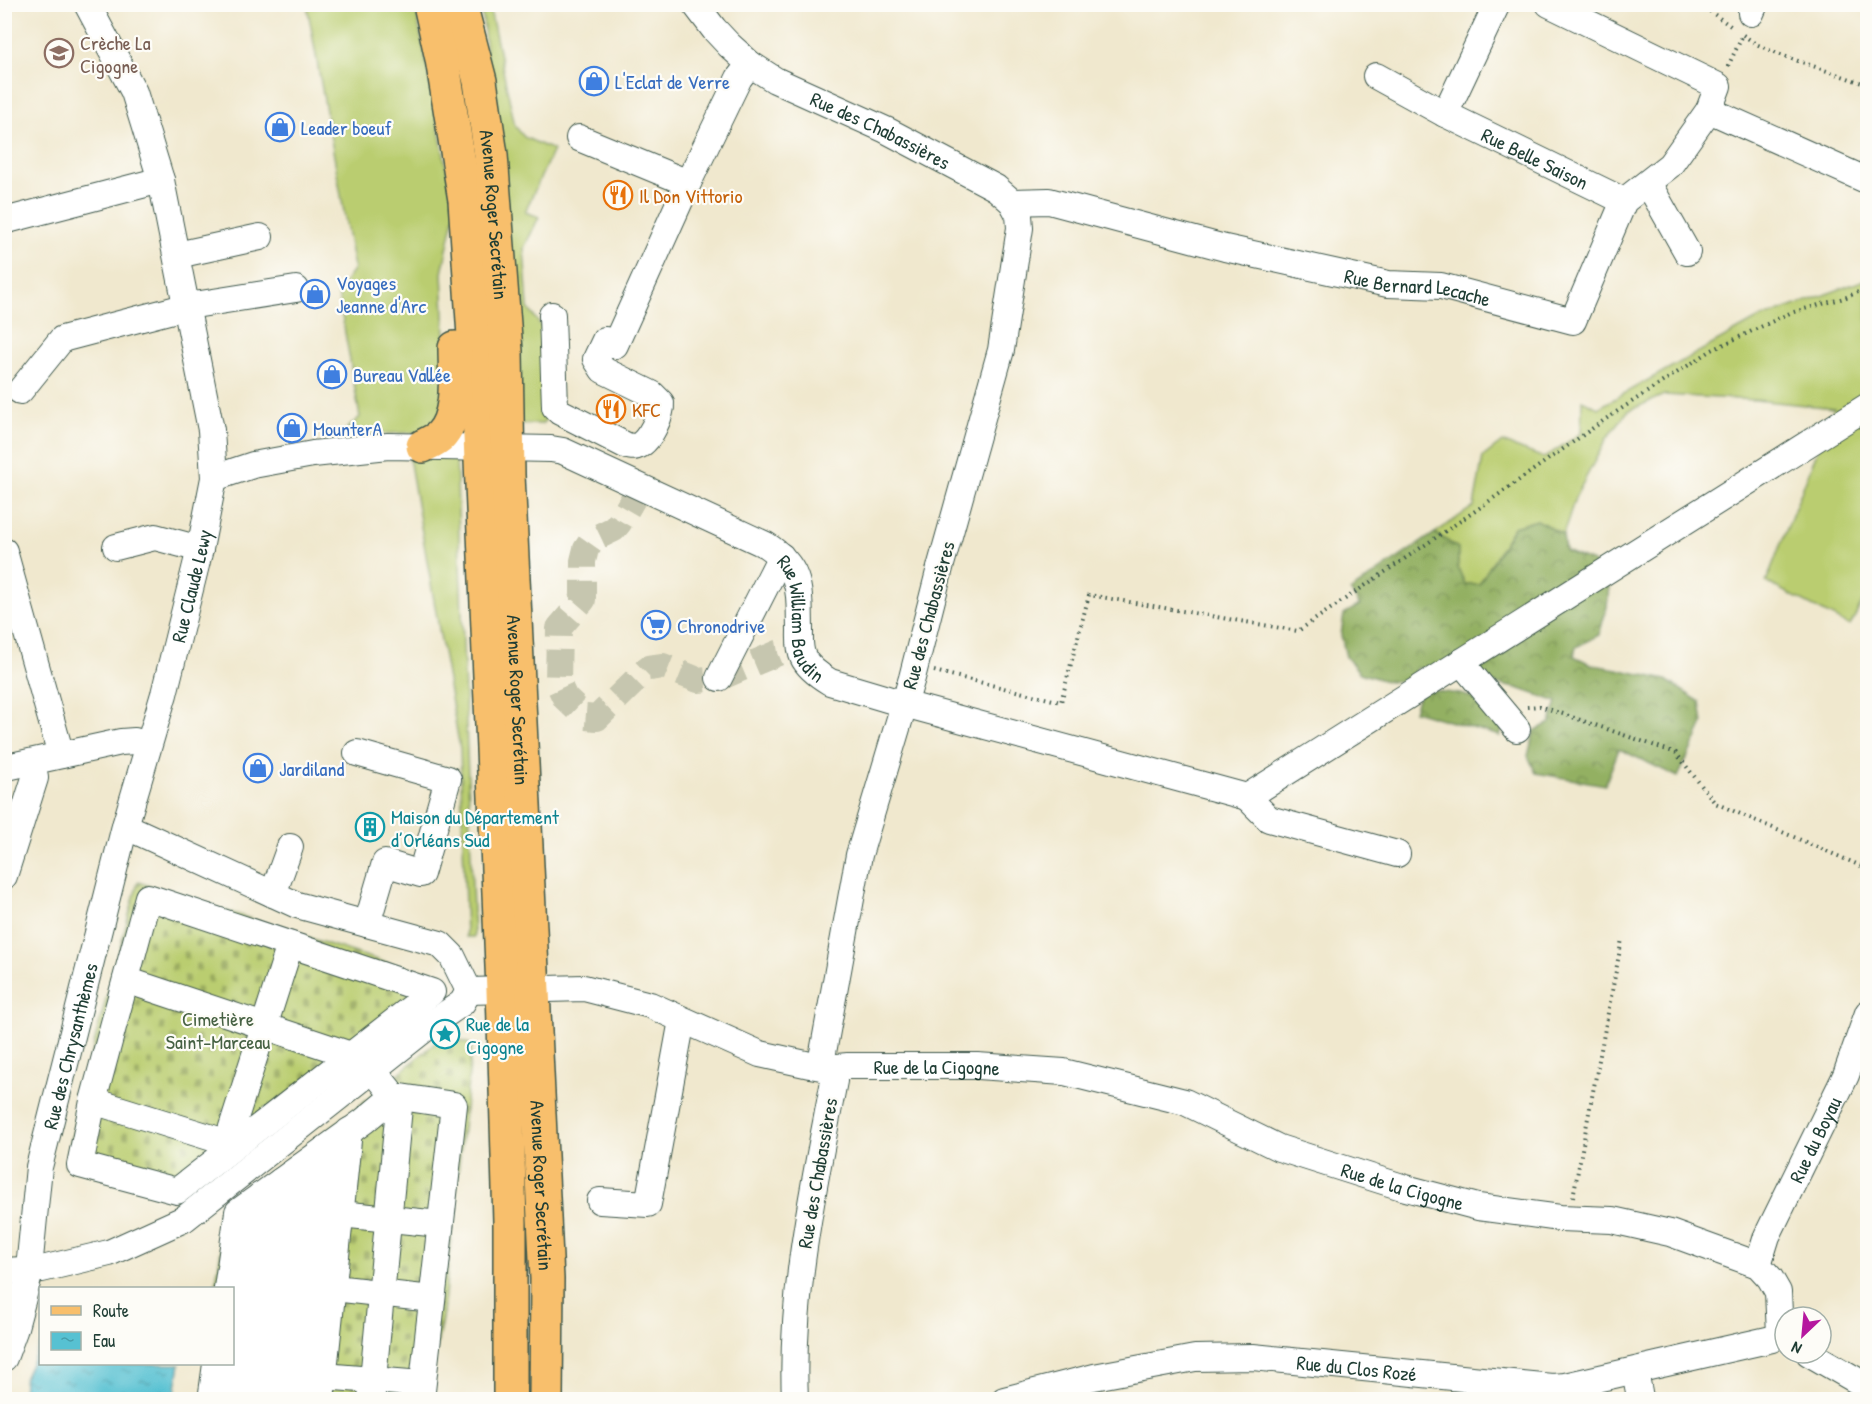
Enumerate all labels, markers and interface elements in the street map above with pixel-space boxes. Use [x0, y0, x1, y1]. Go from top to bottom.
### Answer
place label: Crèche La Cigogne [80, 29, 151, 79]
school or university icon: Crèche La Cigogne [43, 37, 75, 69]
shop icon: L'Eclat de Verre [578, 65, 610, 97]
place label: L'Eclat de Verre [615, 68, 730, 95]
street label: Rue des Chabassières [806, 84, 955, 175]
shop icon: Leader boeuf [264, 111, 296, 143]
place label: Leader boeuf [301, 114, 392, 141]
street label: Rue Belle Saison [1477, 121, 1593, 195]
street label: Avenue Roger Secrétain [474, 128, 516, 301]
restaurant icon: Il Don Vittorio [602, 179, 634, 211]
place label: Il Don Vittorio [639, 182, 743, 209]
street label: Rue Bernard Lecache [1342, 261, 1493, 312]
place label: Voyages Jeanne d'Arc [336, 269, 426, 319]
shop icon: Voyages Jeanne d'Arc [299, 278, 331, 310]
shop icon: Bureau Vallée [316, 358, 348, 390]
place label: Bureau Vallée [353, 361, 451, 388]
restaurant icon: KFC [595, 393, 627, 425]
place label: KFC [632, 396, 661, 423]
shop icon: MounterA [276, 412, 308, 444]
place label: MounterA [313, 415, 383, 442]
street label: Rue Claude Lewy [164, 527, 217, 645]
street label: Rue des Chabassières [895, 538, 961, 692]
street label: Rue William Baudin [772, 548, 830, 688]
supermarket icon: Chronodrive [640, 609, 672, 641]
place label: Chronodrive [677, 612, 765, 639]
street label: Avenue Roger Secrétain [501, 614, 537, 786]
shop icon: Jardiland [242, 752, 274, 784]
place label: Jardiland [279, 755, 344, 782]
place label: Maison du Département d’Orléans Sud [391, 803, 560, 853]
building icon: Maison du Département d’Orléans Sud [354, 811, 386, 843]
street label: Rue des Chrysanthèmes [36, 960, 104, 1132]
park label: Cimetière Saint-Marceau [166, 1005, 270, 1055]
place label: Rue de la Cigogne [466, 1010, 529, 1060]
place icon: Rue de la Cigogne [429, 1018, 461, 1050]
street label: Rue de la Cigogne [874, 1052, 1001, 1081]
street label: Rue du Boyau [1782, 1092, 1847, 1187]
street label: Rue des Chabassières [790, 1095, 844, 1250]
street label: Avenue Roger Secrétain [525, 1099, 560, 1271]
street label: Rue de la Cigogne [1338, 1155, 1467, 1216]
legend [39, 1287, 234, 1365]
text: Route [93, 1298, 129, 1323]
north arrow [1773, 1305, 1833, 1365]
text: Eau [93, 1328, 115, 1353]
text: N [1787, 1337, 1805, 1360]
street label: Rue du Clos Rozé [1296, 1348, 1418, 1387]

